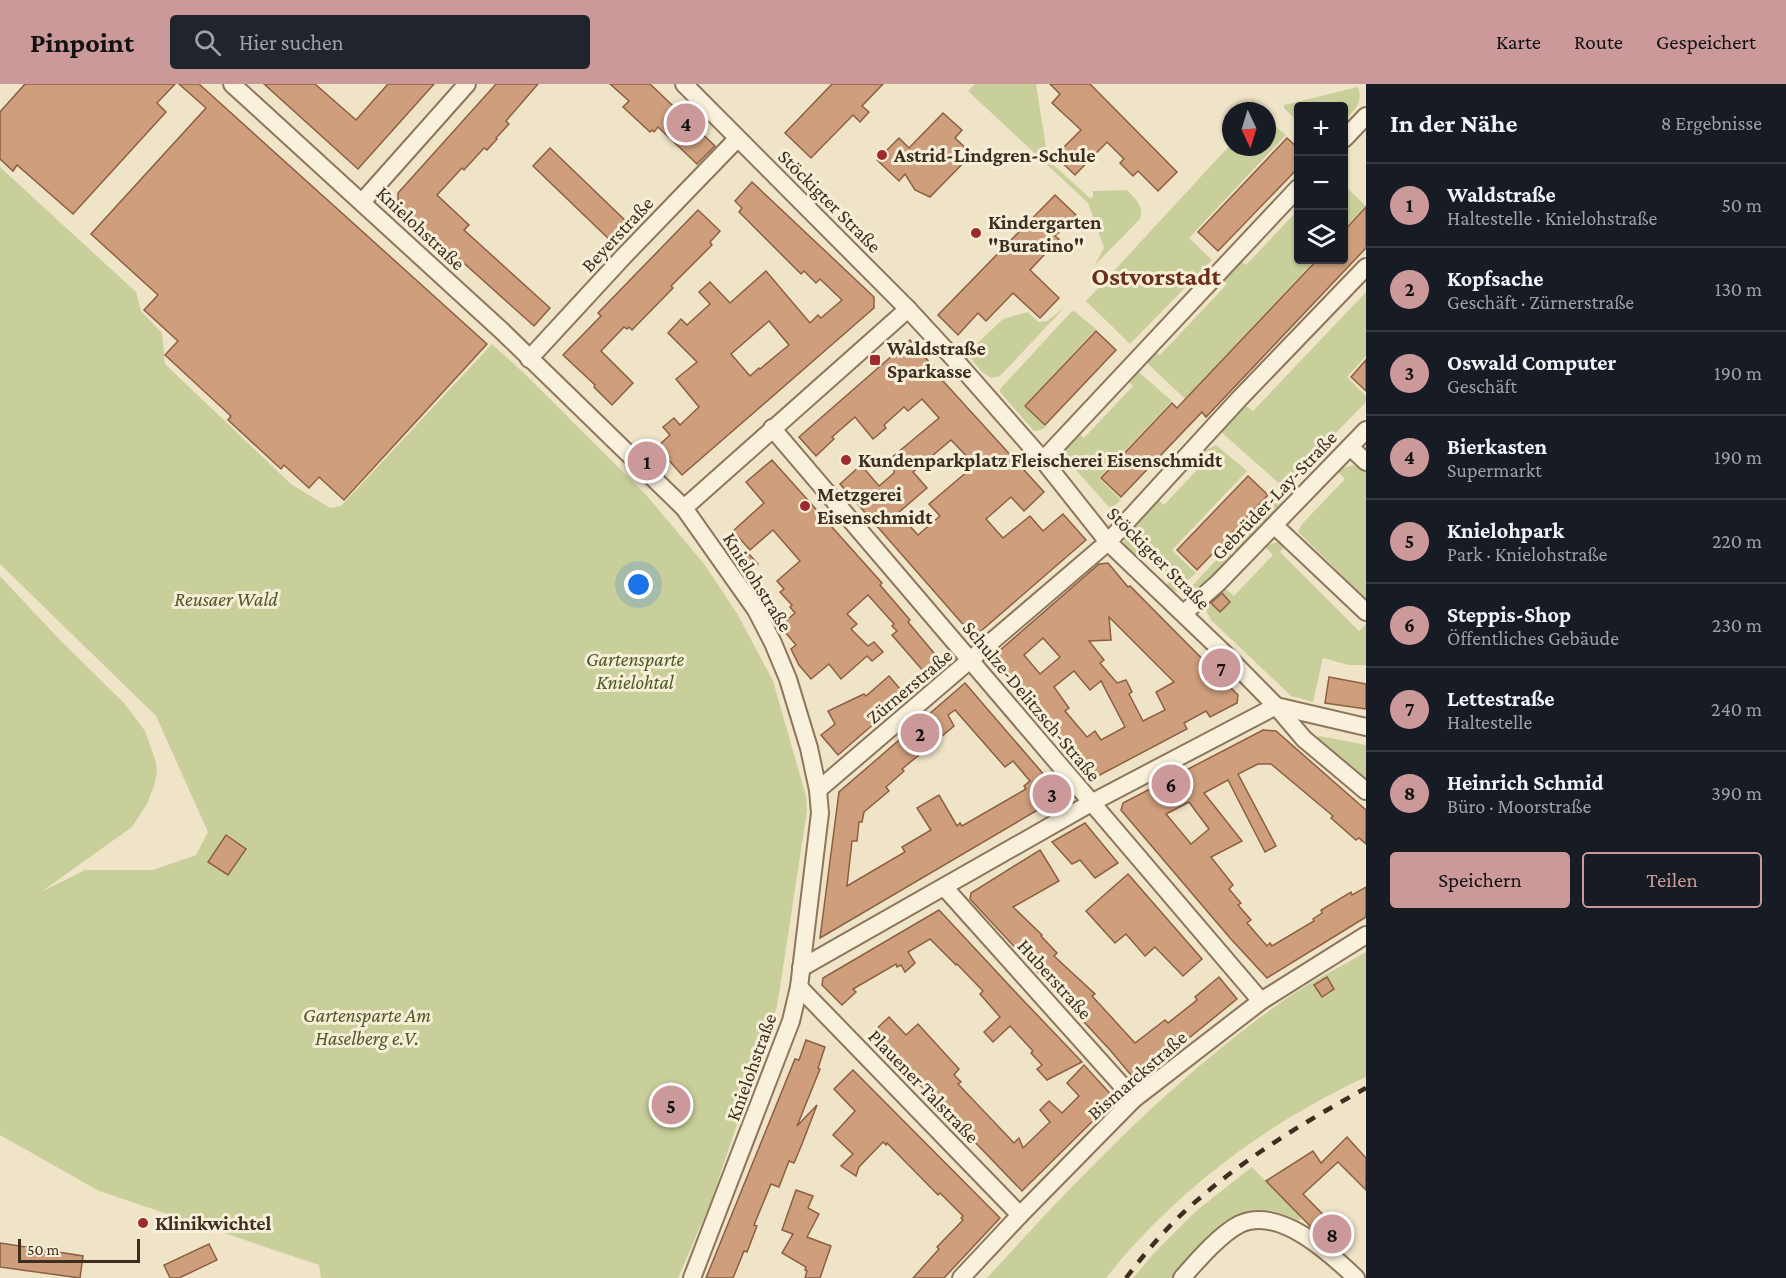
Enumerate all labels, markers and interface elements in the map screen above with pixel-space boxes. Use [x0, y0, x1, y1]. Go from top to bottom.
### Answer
search box [170, 15, 590, 69]
icon: search [191, 26, 224, 59]
text: Pinpoint [30, 27, 134, 58]
text: Hier suchen [239, 30, 343, 55]
text: Karte [1496, 30, 1541, 54]
text: Route [1574, 30, 1623, 54]
text: Gespeichert [1656, 30, 1756, 54]
pin: 4 [666, 100, 706, 146]
north arrow [1222, 102, 1276, 156]
map controls [1294, 102, 1348, 264]
button: + [1294, 102, 1348, 156]
text: In der Nähe [1390, 109, 1518, 138]
text: 8 Ergebnisse [1661, 112, 1762, 134]
place label: Astrid-Lindgren-Schule [893, 144, 1096, 166]
street label: Stöckigter Straße [773, 145, 886, 258]
marker: Astrid-Lindgren-Schule [875, 148, 889, 162]
button: − [1294, 156, 1348, 210]
street label: Knielohstraße [372, 182, 470, 275]
text: Waldstraße [1447, 182, 1556, 207]
street label: Beyerstraße [577, 192, 658, 277]
text: 1 [1406, 194, 1413, 216]
text: 50 m [1721, 194, 1762, 216]
text: Haltestelle · Knielohstraße [1447, 207, 1657, 229]
button: layers [1294, 210, 1348, 264]
place label: Kindergarten "Buratino" [988, 211, 1102, 256]
marker: Kindergarten "Buratino" [969, 226, 983, 240]
district label: Ostvorstadt [1091, 262, 1221, 291]
text: Kopfsache [1447, 266, 1544, 291]
text: 2 [1404, 278, 1415, 300]
text: 130 m [1715, 278, 1762, 300]
text: Geschäft · Zürnerstraße [1447, 291, 1634, 313]
place label: Waldstraße Sparkasse [886, 337, 986, 382]
text: Oswald Computer [1447, 350, 1616, 375]
marker: Waldstraße Sparkasse [868, 353, 882, 367]
text: 3 [1405, 362, 1414, 384]
text: 190 m [1714, 362, 1762, 384]
text: Geschäft [1447, 375, 1517, 397]
street label: Gebrüder-Lay-Straße [1207, 426, 1342, 565]
text: Bierkasten [1447, 434, 1547, 459]
pin: 1 [628, 438, 666, 484]
text: 4 [1404, 446, 1415, 468]
text: 190 m [1714, 446, 1762, 468]
place label: Kundenparkplatz Fleischerei Eisenschmidt [858, 449, 1223, 471]
marker: Kundenparkplatz Fleischerei Eisenschmidt [839, 453, 853, 467]
text: Supermarkt [1447, 459, 1542, 481]
place label: Metzgerei Eisenschmidt [817, 483, 933, 528]
marker: Metzgerei Eisenschmidt [798, 499, 812, 513]
street label: Stöckigter Straße [1102, 502, 1215, 615]
text: Knielohpark [1447, 518, 1564, 543]
street label: Knielohstraße [719, 528, 797, 636]
text: 5 [1405, 530, 1414, 552]
text: 220 m [1712, 530, 1762, 552]
text: Park · Knielohstraße [1447, 543, 1607, 565]
your location [624, 570, 653, 599]
park label: Reusaer Wald [174, 588, 278, 610]
text: Steppis-Shop [1447, 602, 1571, 627]
text: 6 [1404, 614, 1415, 636]
text: 230 m [1712, 614, 1762, 636]
street label: Schulze-Delitzsch-Straße [959, 616, 1106, 786]
text: Öffentliches Gebäude [1447, 627, 1619, 649]
street label: Zürnerstraße [862, 644, 956, 728]
pin: 7 [1202, 646, 1240, 690]
park label: Gartensparte Knielohtal [586, 648, 685, 693]
text: Lettestraße [1447, 686, 1555, 711]
text: 7 [1405, 698, 1414, 720]
text: 240 m [1711, 698, 1762, 720]
pin: 2 [900, 710, 940, 756]
text: Haltestelle [1447, 711, 1532, 733]
pin: 6 [1152, 762, 1190, 806]
text: Heinrich Schmid [1447, 770, 1604, 795]
pin: 3 [1032, 772, 1072, 816]
text: 8 [1404, 782, 1415, 804]
text: 390 m [1711, 782, 1762, 804]
text: Büro · Moorstraße [1447, 795, 1591, 817]
button: Speichern [1390, 852, 1570, 908]
button: Teilen [1582, 852, 1762, 908]
street label: Huberstraße [1013, 934, 1097, 1024]
park label: Gartensparte Am Haselberg e.V. [303, 1004, 431, 1050]
street label: Knielohstraße [721, 1010, 781, 1124]
street label: Plauener Talstraße [864, 1025, 984, 1148]
street label: Bismarckstraße [1083, 1026, 1191, 1124]
pin: 5 [652, 1082, 690, 1128]
place label: Klinikwichtel [155, 1212, 271, 1234]
pin: 8 [1312, 1212, 1352, 1256]
marker: Klinikwichtel [136, 1216, 150, 1230]
scale bar [18, 1236, 140, 1264]
text: 50 m [27, 1241, 59, 1258]

